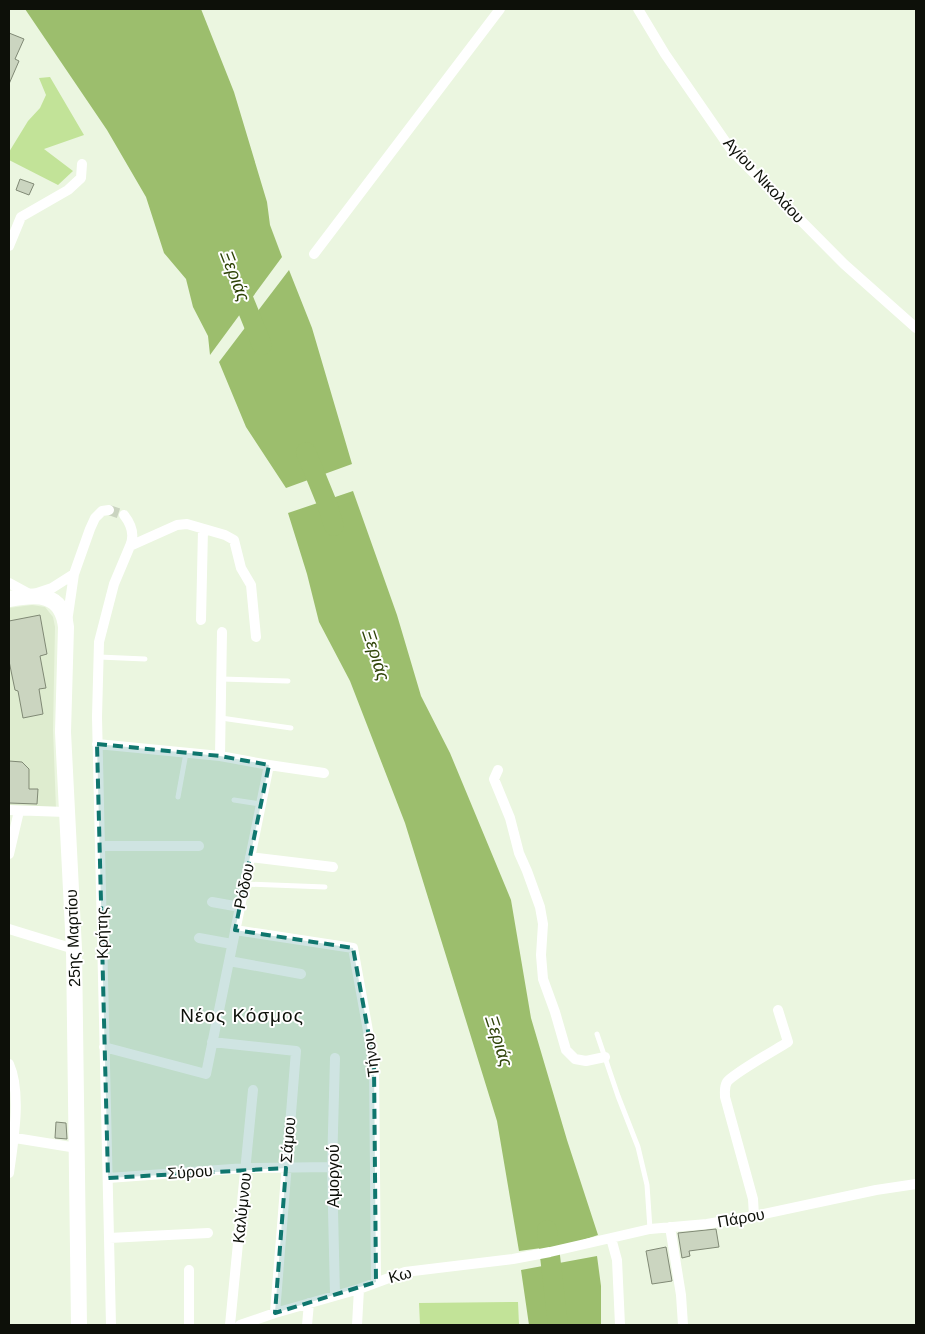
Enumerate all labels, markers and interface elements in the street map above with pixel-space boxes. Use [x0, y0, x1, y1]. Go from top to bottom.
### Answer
street label: Αγίου Νικολάου [720, 134, 808, 226]
water label: Ξεριάς [216, 247, 254, 305]
water label: Ξεριάς [358, 626, 394, 683]
street label: Ρόδου [231, 862, 257, 910]
street label: 25ης Μαρτίου [63, 889, 83, 987]
street label: Κρήτης [93, 907, 111, 959]
district label: Νέος Κόσμος [180, 1005, 304, 1026]
water label: Ξεριάς [481, 1012, 517, 1069]
street label: Τήνου [360, 1032, 382, 1078]
street label: Σάμου [278, 1116, 298, 1164]
street label: Αμοργού [325, 1144, 342, 1208]
street label: Σύρου [167, 1162, 213, 1182]
street label: Καλύμνου [230, 1172, 254, 1244]
street label: Πάρου [716, 1205, 766, 1231]
street label: Κω [387, 1264, 413, 1286]

